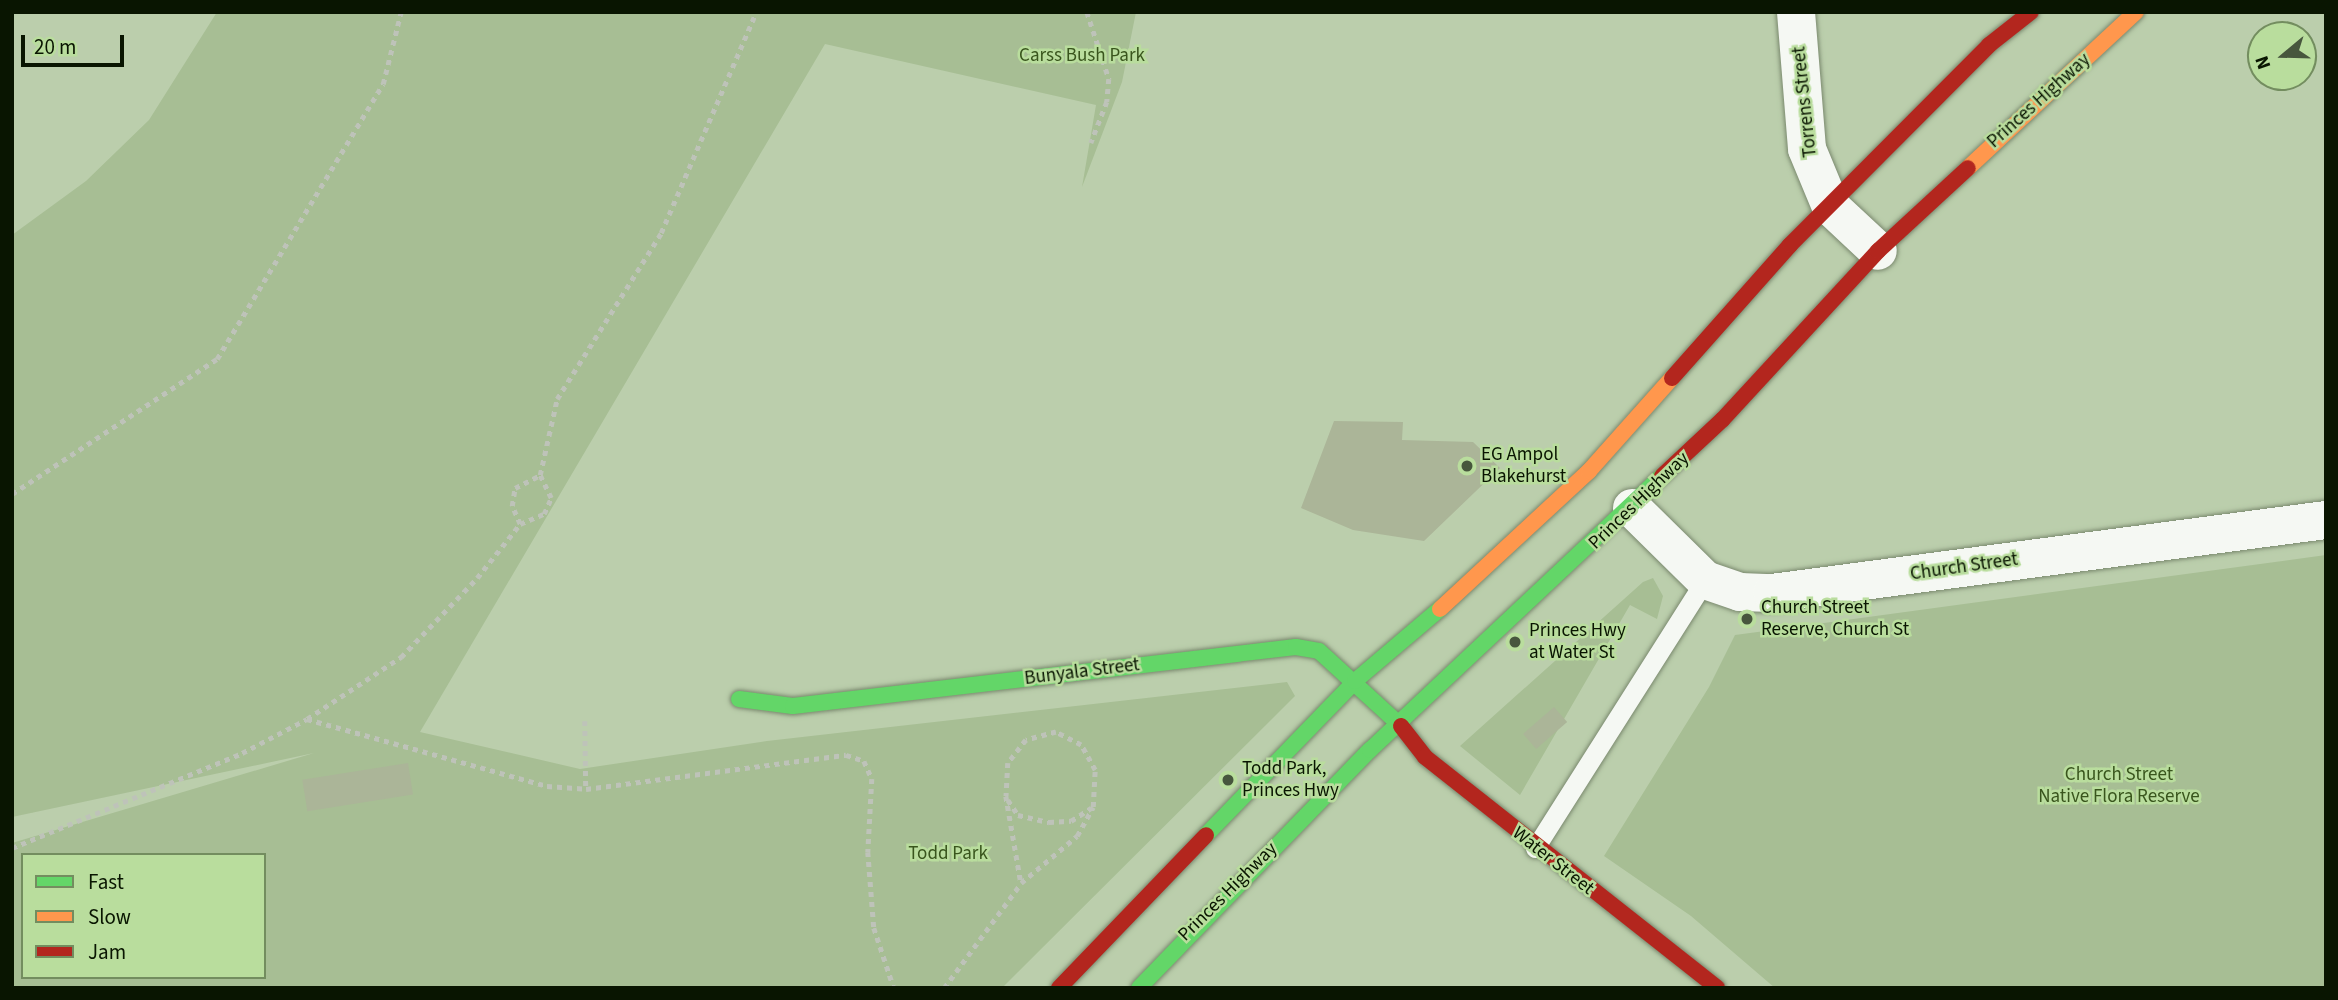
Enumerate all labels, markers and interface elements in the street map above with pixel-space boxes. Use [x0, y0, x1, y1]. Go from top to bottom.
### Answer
scale bar [24, 21, 128, 65]
north arrow [2247, 21, 2317, 91]
text: 20 m [34, 32, 76, 62]
park label: Carss Bush Park [1019, 45, 1145, 67]
street label: Torrens Street [1788, 45, 1822, 159]
street label: Princes Highway [1983, 49, 2095, 153]
text: N [2249, 52, 2278, 73]
place label: EG Ampol Blakehurst [1481, 444, 1566, 488]
street label: Princes Highway [1584, 447, 1694, 555]
marker: EG Ampol Blakehurst [1459, 458, 1475, 474]
street label: Church Street [1909, 548, 2019, 586]
place label: Church Street Reserve, Church St [1761, 597, 1909, 641]
marker: Church Street Reserve, Church St [1739, 611, 1755, 627]
place label: Princes Hwy at Water St [1529, 620, 1626, 664]
marker: Princes Hwy at Water St [1507, 634, 1523, 650]
street label: Bunyala Street [1023, 654, 1141, 690]
place label: Todd Park, Princes Hwy [1242, 758, 1339, 802]
park label: Church Street Native Flora Reserve [2038, 764, 2200, 808]
marker: Todd Park, Princes Hwy [1220, 772, 1236, 788]
street label: Water Street [1508, 822, 1598, 900]
street label: Princes Highway [1174, 838, 1282, 946]
park label: Todd Park [908, 843, 988, 865]
legend [21, 853, 266, 979]
text: Fast [88, 867, 124, 897]
text: Slow [88, 902, 131, 932]
text: Jam [88, 937, 126, 967]

